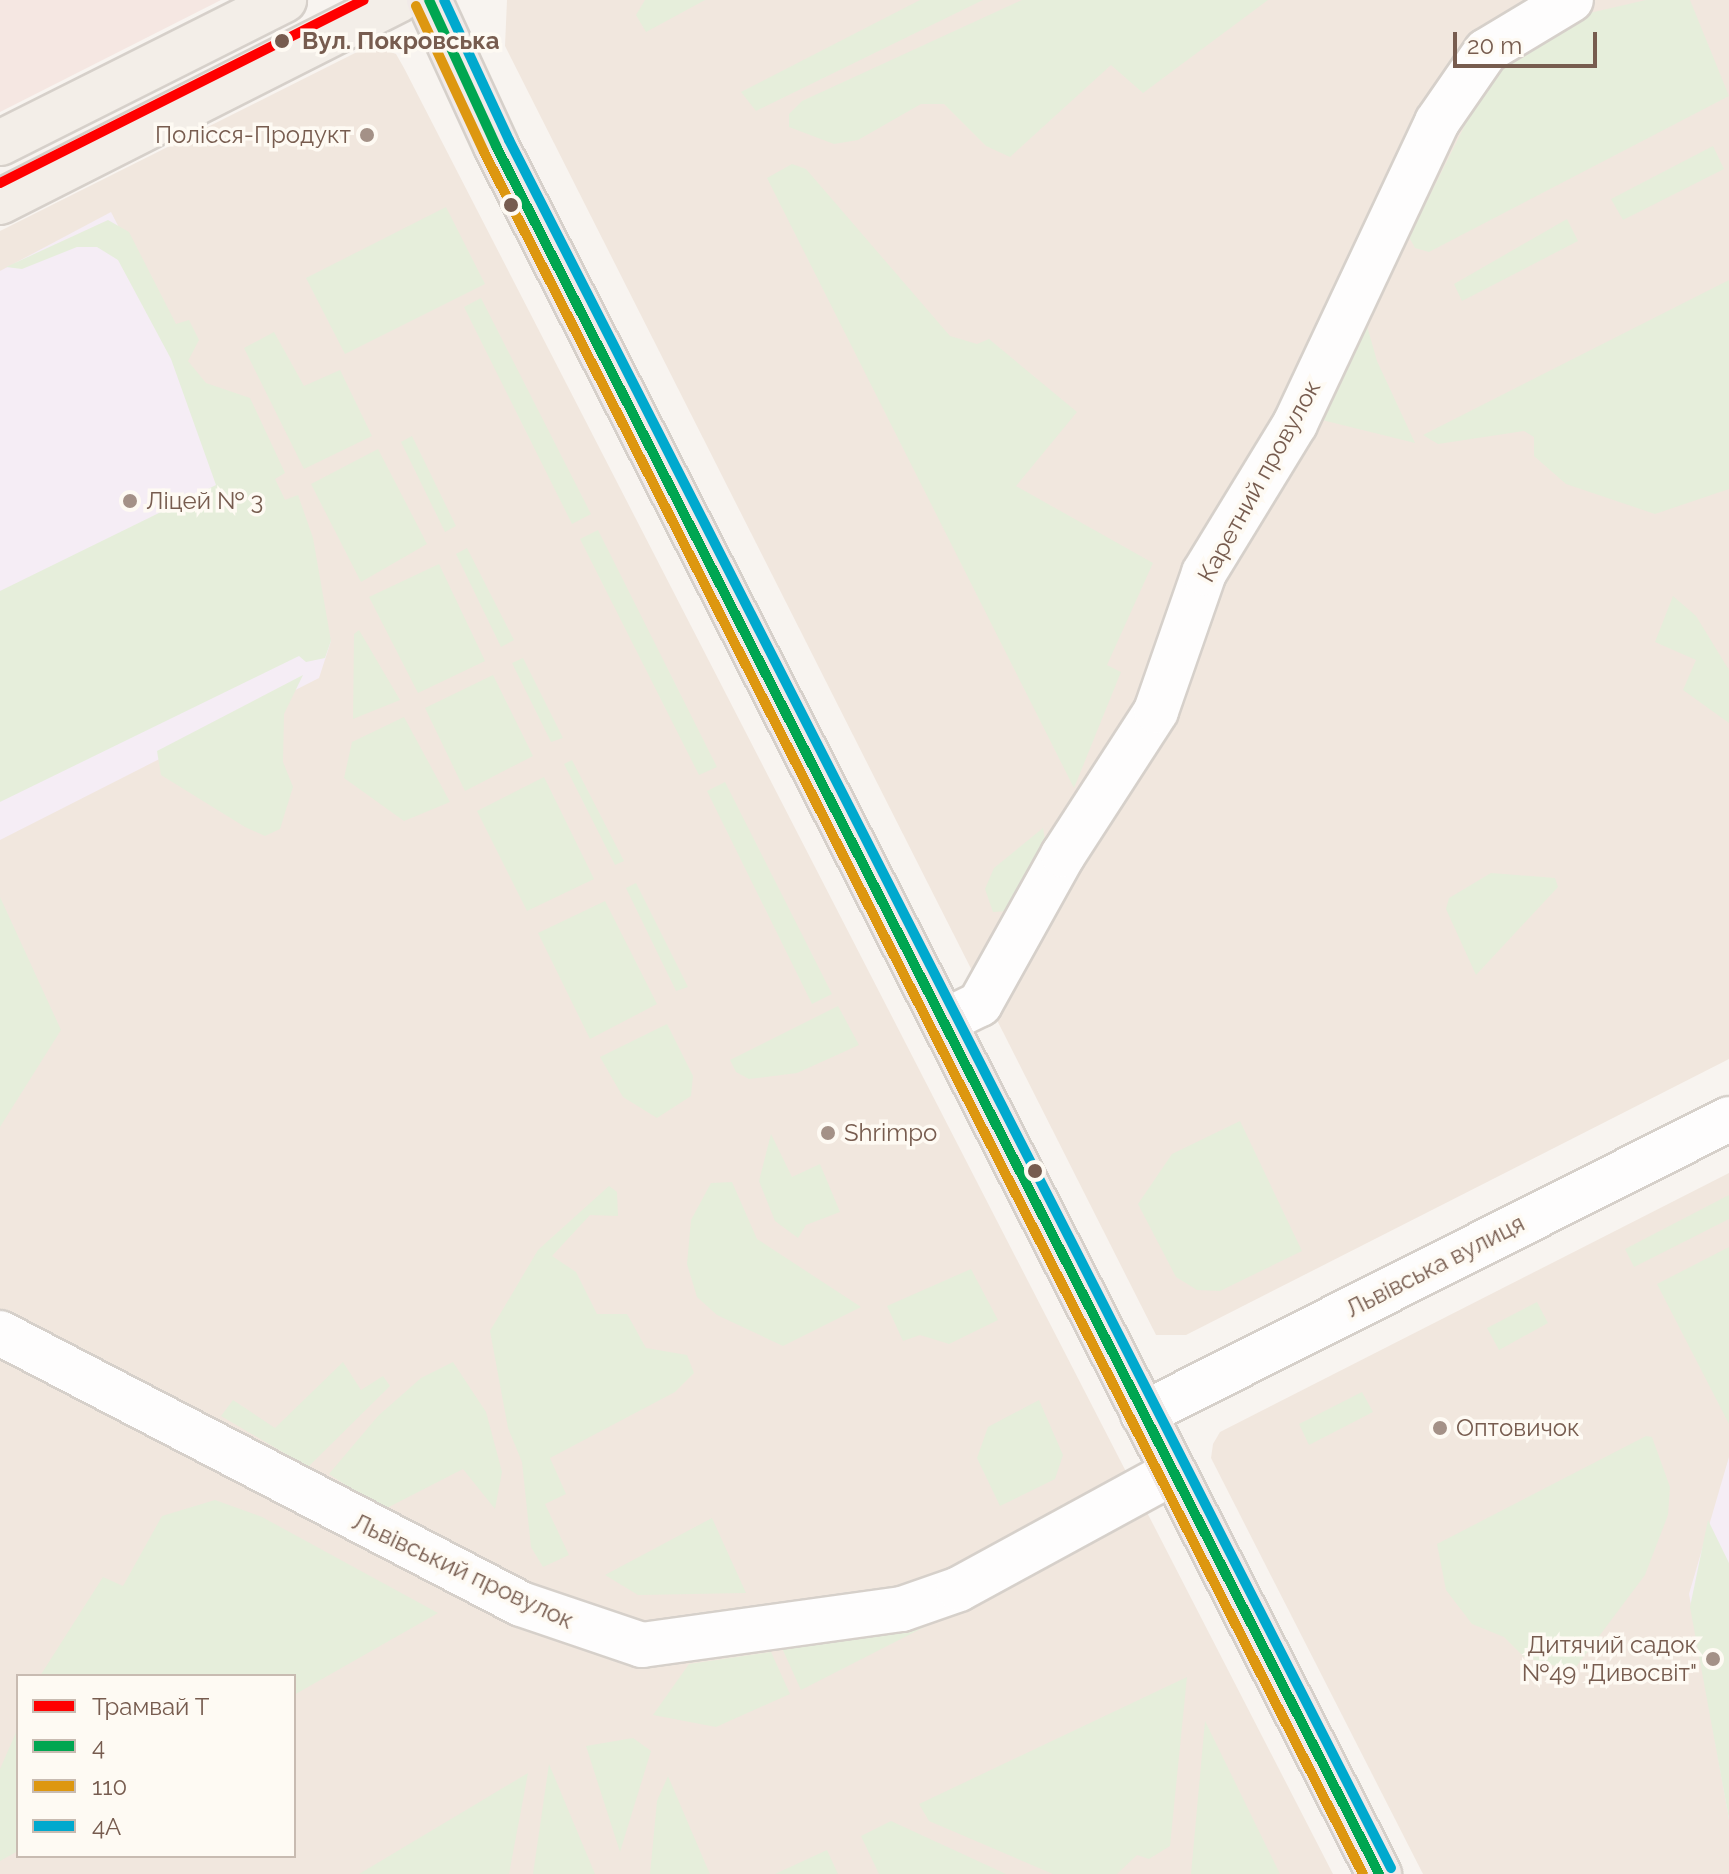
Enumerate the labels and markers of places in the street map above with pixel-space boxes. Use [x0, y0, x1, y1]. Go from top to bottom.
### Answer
place label: Вул. Покровська [302, 27, 500, 55]
marker: Вул. Покровська [269, 28, 295, 54]
place label: Полісся-Продукт [155, 121, 351, 149]
marker: Полісся-Продукт [358, 126, 376, 144]
unlabelled marker [503, 197, 519, 213]
place label: Ліцей № 3 [146, 487, 263, 515]
marker: Ліцей № 3 [121, 492, 139, 510]
place label: Shrimpo [844, 1119, 937, 1147]
marker: Shrimpo [819, 1124, 837, 1142]
unlabelled marker [1027, 1163, 1043, 1179]
place label: Оптовичок [1456, 1414, 1580, 1442]
marker: Оптовичок [1431, 1419, 1449, 1437]
place label: Дитячий садок №49 "Дивосвіт" [1521, 1631, 1697, 1687]
marker: Дитячий садок №49 "Дивосвіт" [1704, 1650, 1722, 1668]

